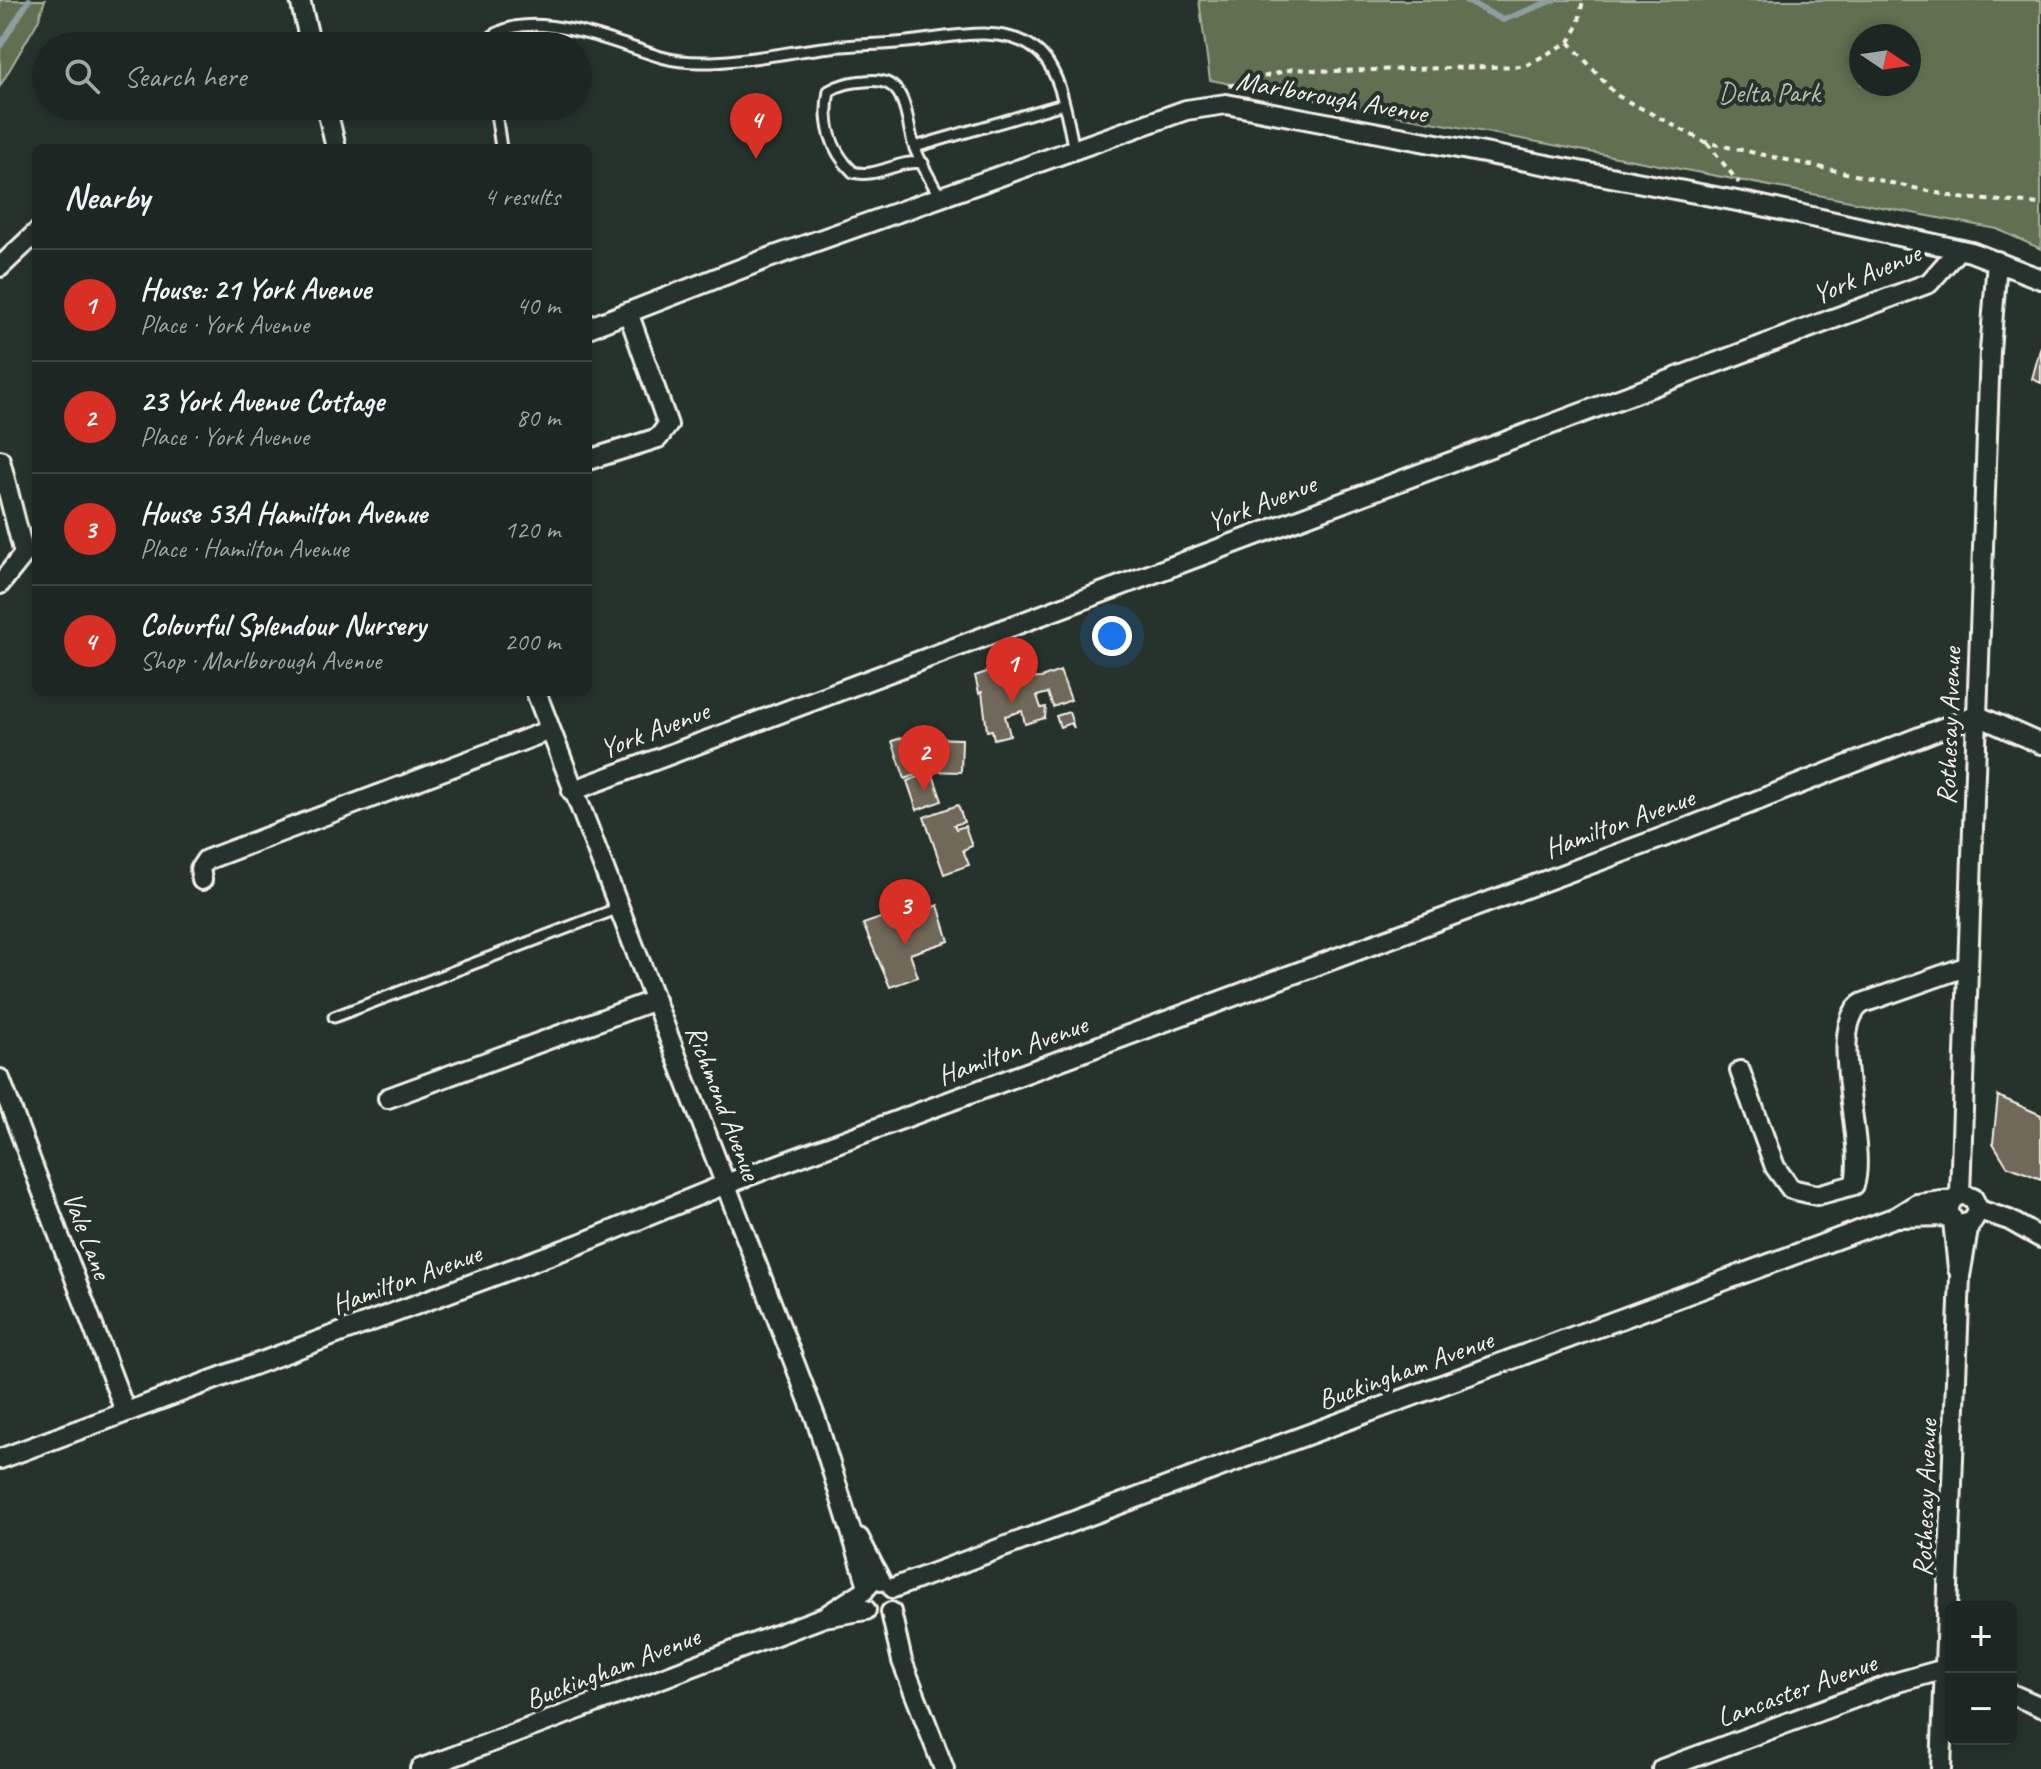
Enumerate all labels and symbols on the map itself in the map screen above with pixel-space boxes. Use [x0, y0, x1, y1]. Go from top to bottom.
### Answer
north arrow [1849, 24, 1921, 96]
street label: Marlborough Avenue [1234, 62, 1432, 131]
park label: Delta Park [1718, 75, 1822, 110]
pin: 4 [730, 93, 782, 159]
street label: York Avenue [1807, 234, 1927, 312]
street label: York Avenue [1202, 465, 1322, 539]
your location [1092, 616, 1132, 656]
pin: 1 [986, 637, 1038, 703]
street label: Rothesay Avenue [1928, 645, 1969, 805]
street label: York Avenue [595, 692, 715, 766]
pin: 2 [898, 725, 950, 791]
street label: Hamilton Avenue [1540, 779, 1701, 866]
pin: 3 [879, 879, 931, 945]
street label: Hamilton Avenue [933, 1006, 1094, 1093]
street label: Richmond Avenue [678, 1020, 770, 1186]
street label: Vale Lane [55, 1187, 121, 1285]
street label: Hamilton Avenue [327, 1235, 488, 1322]
street label: Buckingham Avenue [1313, 1321, 1499, 1417]
street label: Rothesay Avenue [1904, 1417, 1945, 1577]
street label: Buckingham Avenue [520, 1618, 706, 1717]
street label: Lancaster Avenue [1712, 1644, 1882, 1734]

